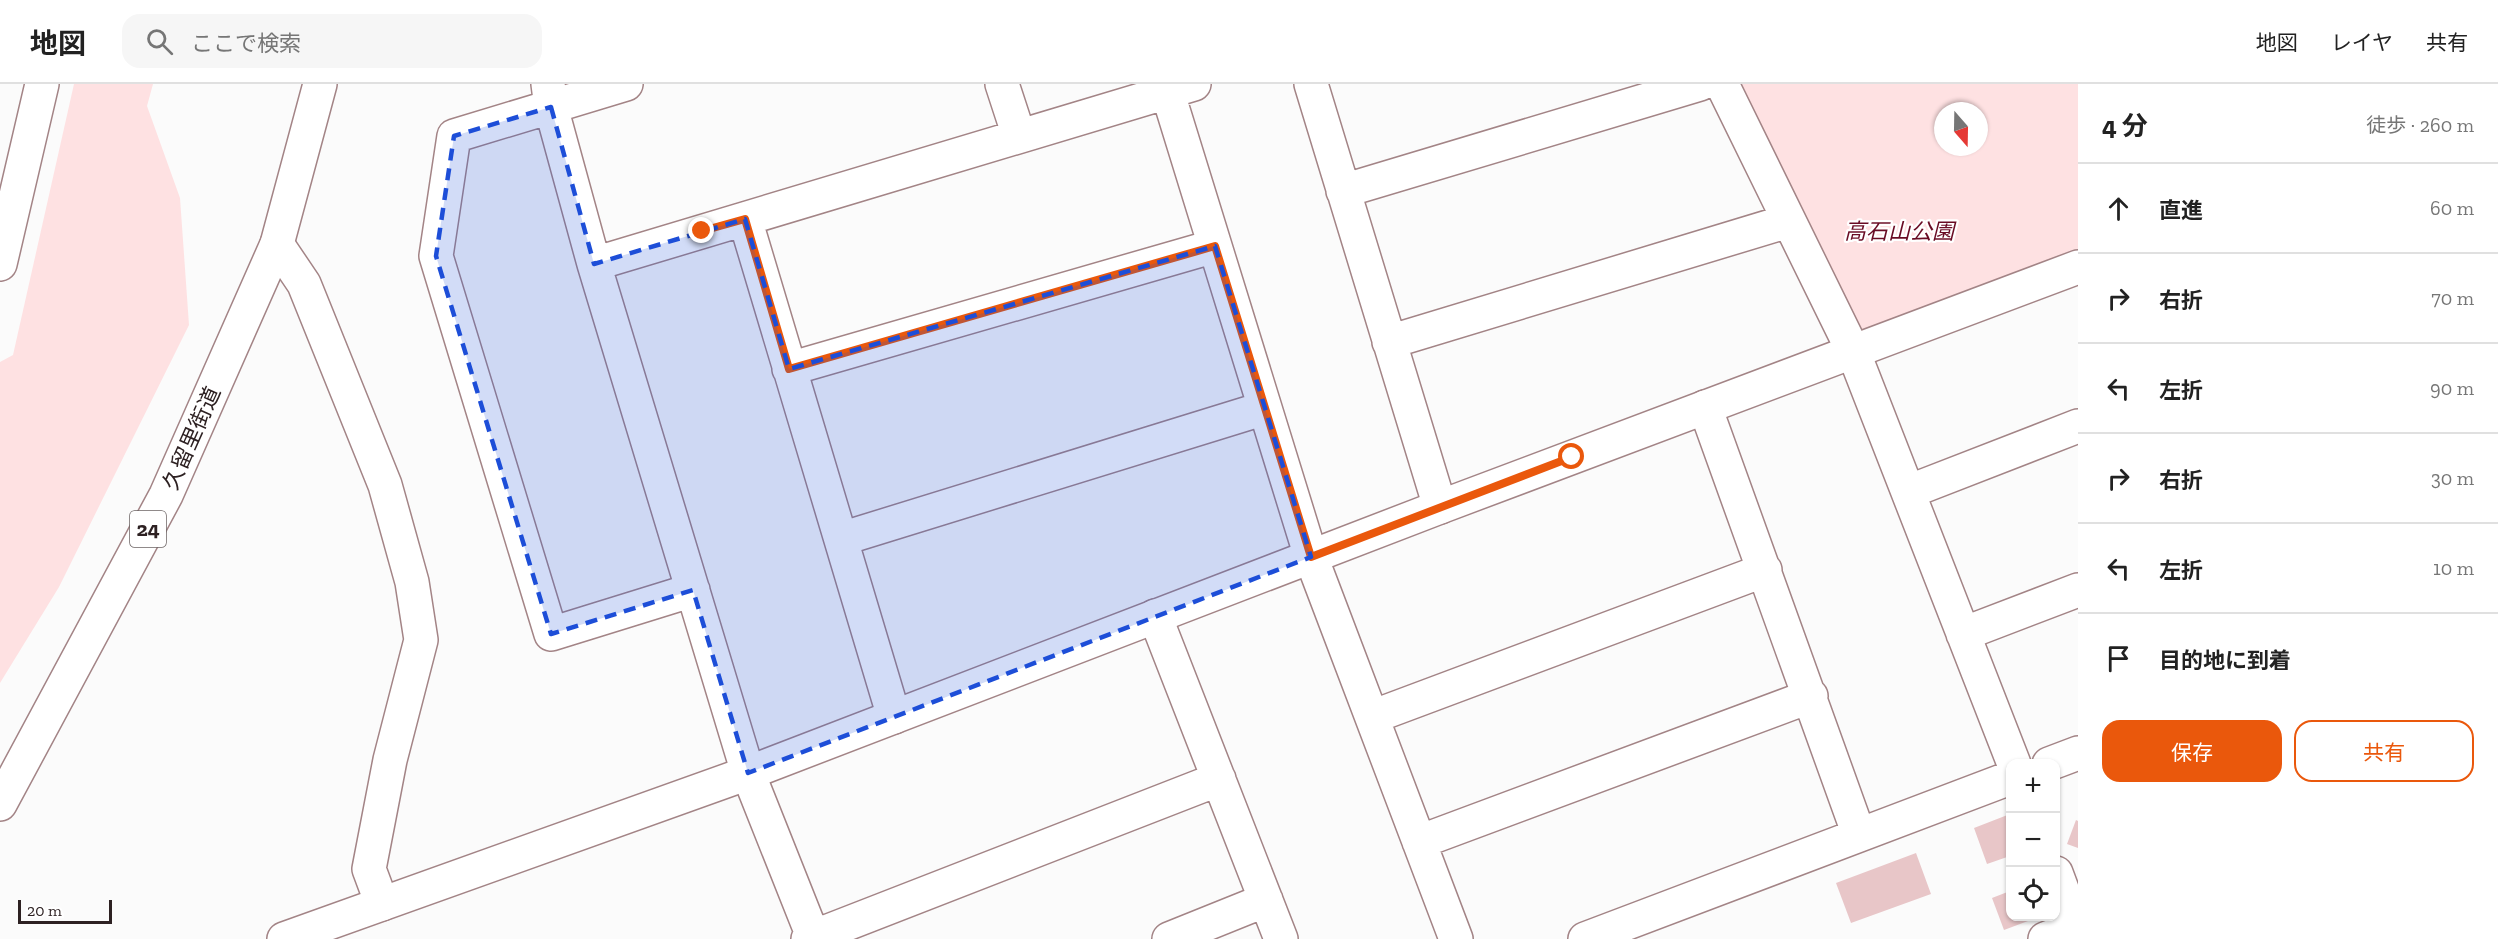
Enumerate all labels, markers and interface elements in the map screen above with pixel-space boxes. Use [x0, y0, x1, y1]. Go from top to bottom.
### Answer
search box [122, 14, 542, 68]
icon: search [143, 25, 176, 58]
text: 地図 [30, 27, 86, 60]
text: ここで検索 [191, 30, 301, 57]
text: 地図 [2256, 30, 2298, 55]
text: レイヤ [2331, 30, 2393, 55]
text: 共有 [2426, 30, 2468, 55]
north arrow [1934, 102, 1988, 156]
text: 4 分 [2102, 110, 2148, 142]
text: 徒歩 · 260 m [2366, 113, 2474, 137]
icon: ahead [2102, 192, 2135, 225]
text: 60 m [2430, 196, 2474, 220]
text: 直進 [2159, 197, 2203, 224]
route end [688, 217, 714, 243]
park label: 高石山公園 [1844, 218, 1957, 245]
icon: right [2102, 282, 2135, 315]
text: 70 m [2431, 286, 2474, 310]
text: 右折 [2159, 287, 2203, 314]
icon: left [2102, 372, 2135, 405]
text: 90 m [2430, 376, 2474, 400]
text: 左折 [2159, 377, 2203, 404]
street label: 久留里街道 [157, 382, 226, 494]
route start [1558, 443, 1584, 469]
icon: right [2102, 462, 2135, 495]
text: 30 m [2431, 466, 2474, 490]
text: 右折 [2159, 467, 2203, 494]
road number: 24 [130, 511, 166, 547]
icon: left [2102, 552, 2135, 585]
text: 10 m [2433, 556, 2474, 580]
text: 左折 [2159, 557, 2203, 584]
icon: arrive [2102, 642, 2135, 675]
text: 目的地に到着 [2159, 647, 2291, 674]
button: 保存 [2102, 720, 2282, 782]
button: 共有 [2294, 720, 2474, 782]
map controls [2006, 759, 2060, 921]
button: + [2006, 759, 2060, 813]
button: − [2006, 813, 2060, 867]
button: locate [2006, 867, 2060, 921]
scale bar [18, 897, 112, 924]
text: 20 m [27, 901, 62, 920]

